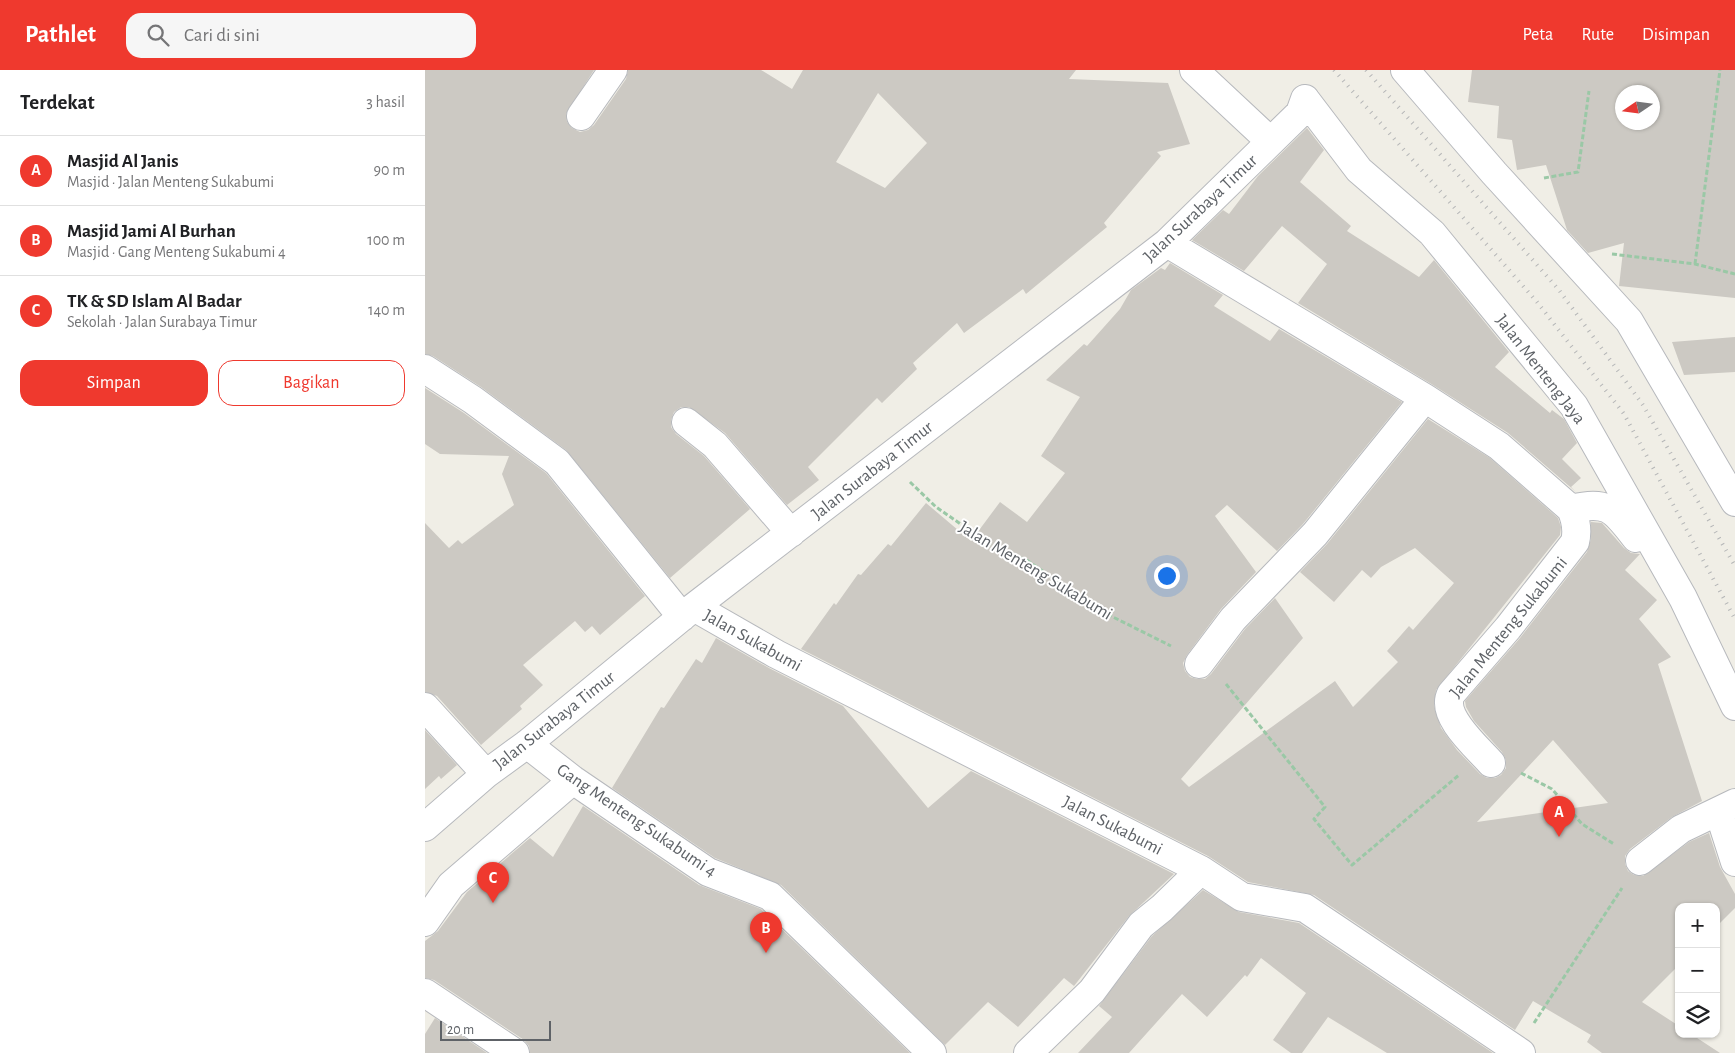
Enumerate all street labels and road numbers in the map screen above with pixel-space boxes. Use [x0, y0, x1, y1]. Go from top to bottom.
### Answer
street label: Jalan Surabaya Timur [1140, 151, 1261, 266]
street label: Jalan Menteng Jaya [1492, 311, 1588, 428]
street label: Jalan Surabaya Timur [809, 418, 937, 524]
street label: Jalan Menteng Sukabumi [956, 518, 1115, 624]
street label: Jalan Menteng Sukabumi [1447, 554, 1571, 701]
street label: Jalan Sukabumi [700, 607, 805, 675]
street label: Jalan Surabaya Timur [491, 668, 619, 774]
street label: Gang Menteng Sukabumi 4 [553, 761, 720, 881]
street label: Jalan Sukabumi [1060, 793, 1165, 859]

